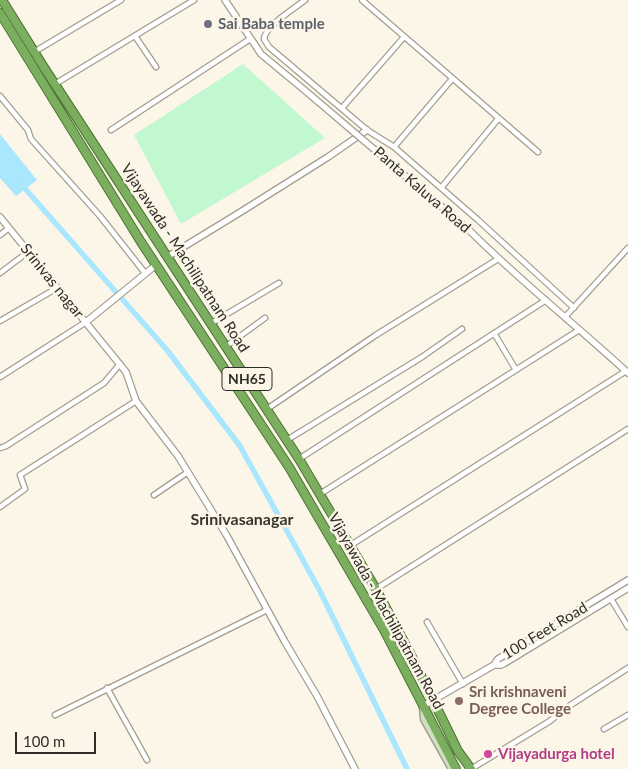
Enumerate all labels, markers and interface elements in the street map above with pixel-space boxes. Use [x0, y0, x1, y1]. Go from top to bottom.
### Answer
place label: Sai Baba temple [218, 15, 325, 33]
marker: Sai Baba temple [202, 18, 214, 30]
street label: Panta Kaluva Road [370, 143, 474, 237]
street label: Vijayawada - Machilipatnam Road [117, 160, 253, 356]
street label: Srinivas nagar [16, 240, 88, 322]
road number: NH65 [222, 368, 272, 390]
district label: Srinivasanagar [191, 510, 293, 530]
street label: Vijayawada - Machilipatnam Road [324, 510, 448, 712]
street label: 100 Feet Road [499, 599, 591, 663]
place label: Sri krishnaveni Degree College [469, 683, 571, 718]
marker: Sri krishnaveni Degree College [453, 695, 465, 707]
scale bar [18, 722, 99, 754]
text: 100 m [23, 732, 65, 750]
place label: Vijayadurga hotel [498, 745, 615, 763]
marker: Vijayadurga hotel [482, 748, 494, 760]

